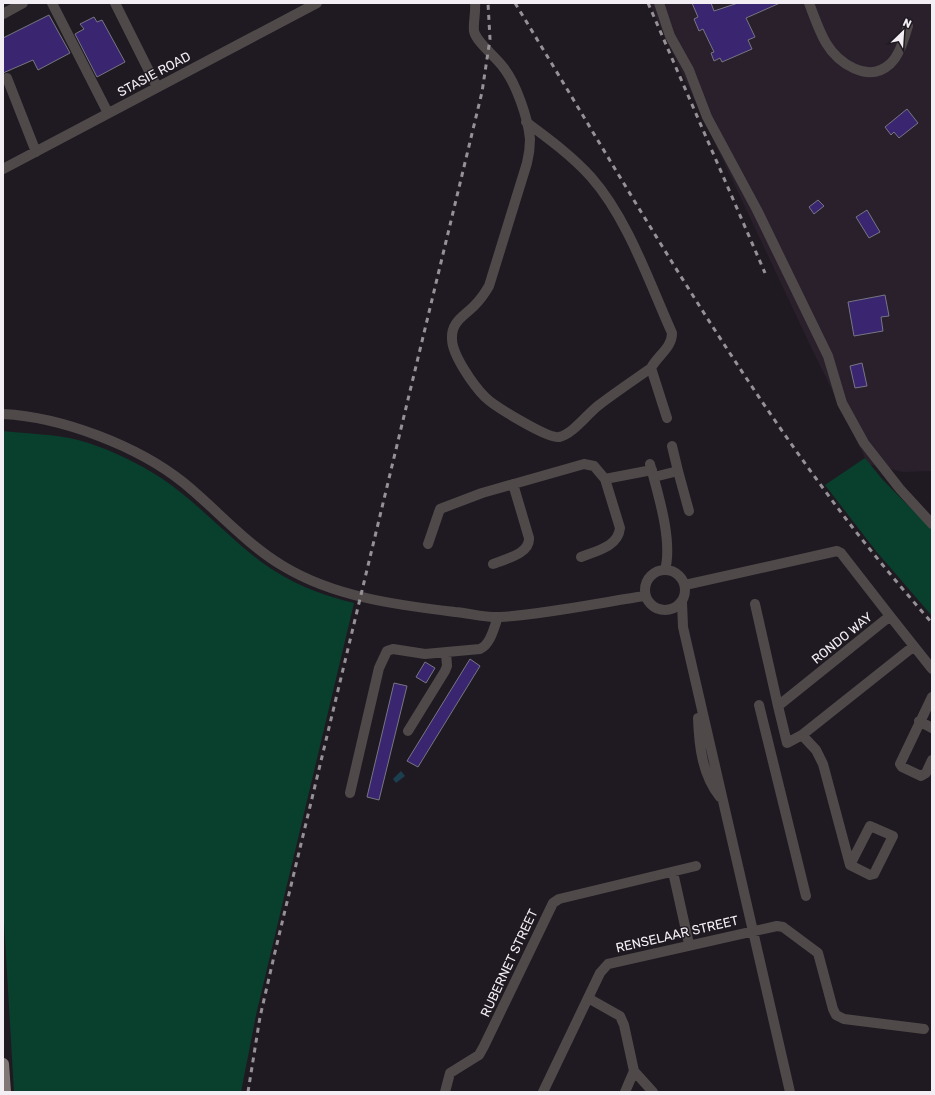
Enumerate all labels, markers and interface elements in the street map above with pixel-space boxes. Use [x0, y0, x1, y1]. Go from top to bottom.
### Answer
north arrow [883, 12, 923, 52]
text: N [901, 16, 913, 31]
street label: STASIE ROAD [115, 48, 193, 100]
street label: RONDO WAY [809, 609, 876, 667]
street label: RUBERNET STREET [477, 906, 541, 1019]
street label: RENSELAAR STREET [614, 913, 740, 955]

